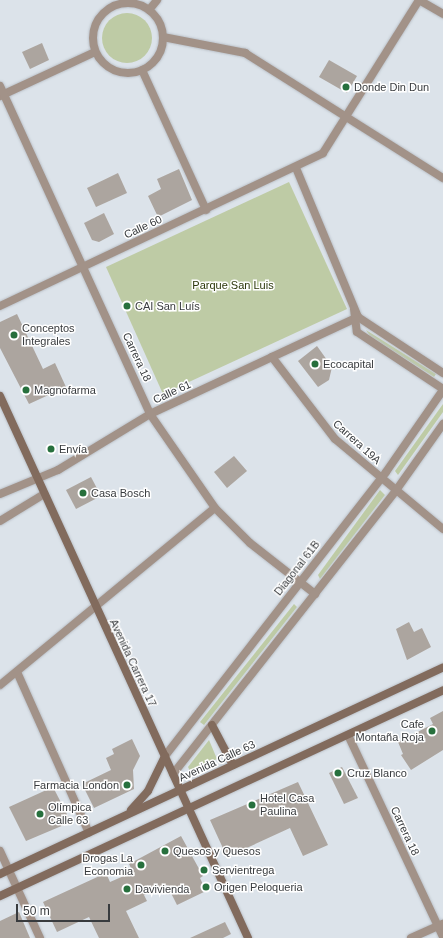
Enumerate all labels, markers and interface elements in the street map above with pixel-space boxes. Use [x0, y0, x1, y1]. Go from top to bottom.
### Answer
place label: Donde Din Dun [354, 80, 429, 94]
marker: Donde Din Dun [341, 82, 351, 92]
street label: Calle 60 [122, 212, 164, 242]
park label: Parque San Luis [192, 278, 274, 292]
place label: CAI San Luís [135, 299, 200, 313]
marker: CAI San Luís [122, 301, 132, 311]
place label: Conceptos Integrales [22, 322, 75, 348]
marker: Conceptos Integrales [9, 330, 19, 340]
street label: Carrera 18 [120, 330, 154, 384]
place label: Ecocapital [323, 357, 374, 371]
marker: Ecocapital [310, 359, 320, 369]
street label: Calle 61 [151, 377, 193, 407]
place label: Magnofarma [34, 383, 96, 397]
marker: Magnofarma [21, 385, 31, 395]
street label: Carrera 19A [330, 417, 384, 467]
place label: Envía [59, 442, 87, 456]
marker: Envía [46, 444, 56, 454]
place label: Casa Bosch [91, 486, 150, 500]
marker: Casa Bosch [78, 488, 88, 498]
street label: Diagonal 61B [271, 538, 323, 598]
street label: Avenida Carrera 17 [107, 617, 159, 709]
place label: Cafe Montaña Roja [356, 718, 424, 744]
marker: Cafe Montaña Roja [427, 726, 437, 736]
street label: Avenida Calle 63 [177, 737, 257, 785]
place label: Cruz Blanco [347, 766, 407, 780]
marker: Cruz Blanco [332, 767, 344, 779]
place label: Farmacia London [33, 778, 119, 792]
marker: Farmacia London [122, 780, 132, 790]
place label: Hotel Casa Paulina [260, 792, 314, 818]
marker: Hotel Casa Paulina [247, 800, 257, 810]
place label: Olímpica Calle 63 [48, 801, 91, 827]
street label: Carrera 18 [388, 804, 422, 858]
marker: Olímpica Calle 63 [35, 809, 45, 819]
place label: Quesos y Quesos [173, 844, 260, 858]
marker: Quesos y Quesos [160, 846, 170, 856]
place label: Drogas La Economia [82, 852, 133, 878]
marker: Drogas La Economia [136, 860, 146, 870]
place label: Servientrega [212, 863, 274, 877]
marker: Servientrega [199, 865, 209, 875]
place label: Origen Peloqueria [214, 880, 303, 894]
place label: Davivienda [135, 882, 189, 896]
marker: Origen Peloqueria [201, 882, 211, 892]
marker: Davivienda [122, 884, 132, 894]
scale bar [18, 896, 112, 922]
text: 50 m [23, 904, 50, 918]

